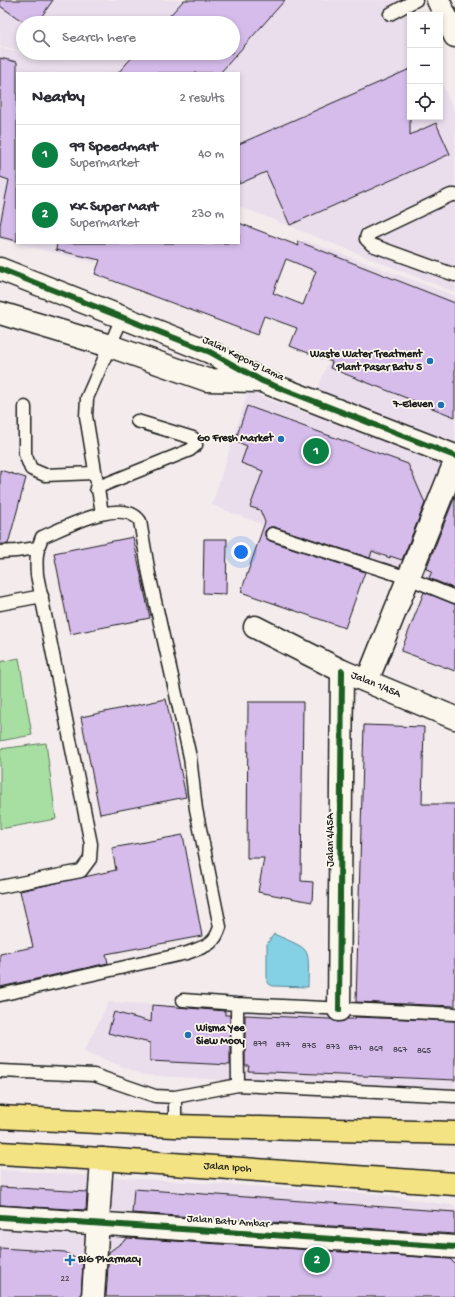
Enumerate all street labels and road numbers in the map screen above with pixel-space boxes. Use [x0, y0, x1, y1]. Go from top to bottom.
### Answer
street label: Jalan Kepong Lama [200, 334, 287, 384]
street label: Jalan 1/45A [349, 669, 403, 701]
street label: Jalan 4/45A [325, 813, 337, 867]
street label: Jalan Ipoh [203, 1160, 252, 1176]
street label: Jalan Batu Ambar [186, 1213, 271, 1231]

